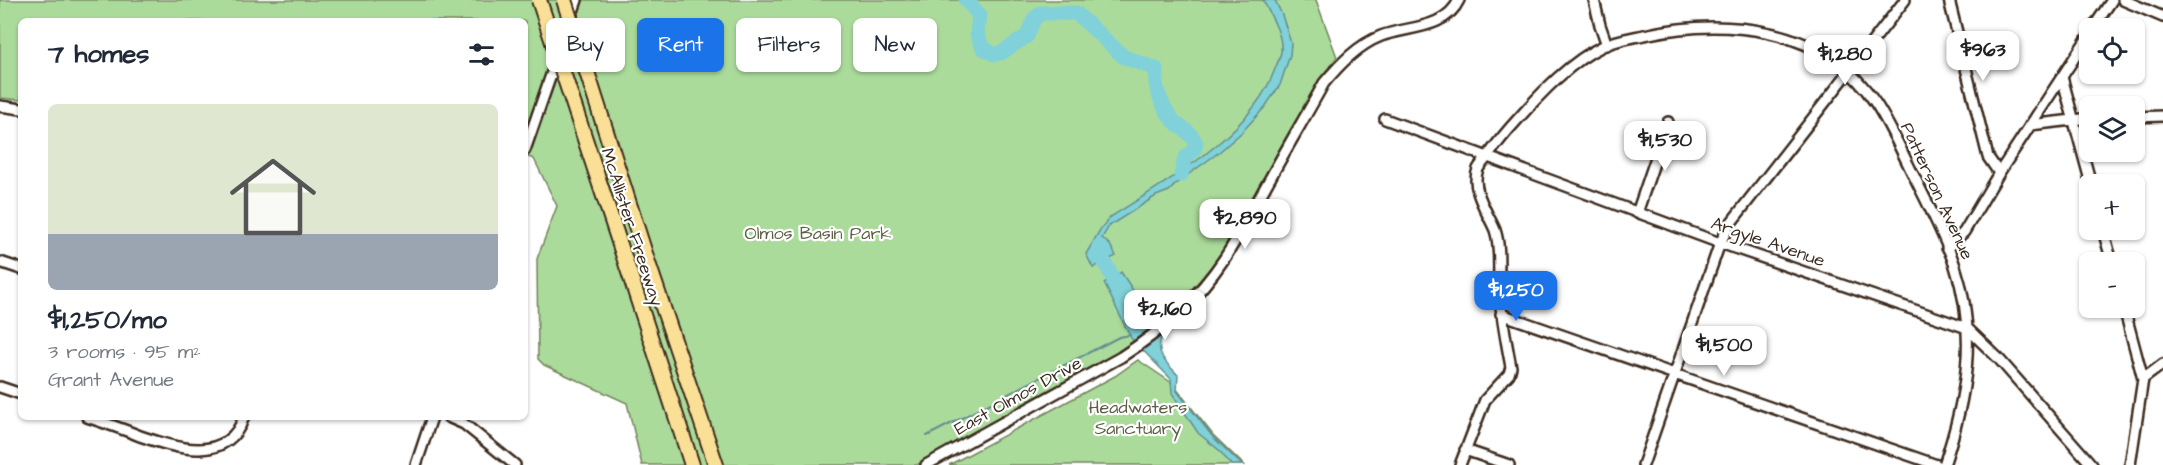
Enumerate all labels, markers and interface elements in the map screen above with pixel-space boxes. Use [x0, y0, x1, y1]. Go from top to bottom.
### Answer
chip: Buy [546, 18, 625, 72]
chip: Rent [637, 18, 724, 72]
chip: Filters [736, 18, 841, 72]
chip: New [853, 18, 937, 72]
map controls [2079, 18, 2145, 318]
button: locate [2079, 18, 2145, 84]
pin: $963 [1947, 31, 2019, 82]
pin: $1,280 [1796, 35, 1894, 86]
text: 7 homes [48, 36, 149, 72]
text: $963 [1960, 36, 2006, 64]
icon: filters [465, 38, 498, 71]
text: $1,280 [1818, 40, 1872, 68]
button: layers [2079, 96, 2145, 162]
street label: Patterson Avenue [1894, 118, 1980, 264]
pin: $1,530 [1616, 121, 1714, 172]
text: $1,530 [1638, 126, 1692, 154]
icon: home [219, 143, 327, 251]
street label: McAllister Freeway [594, 145, 669, 310]
button: + [2079, 174, 2145, 240]
pin: $2,890 [1196, 199, 1294, 250]
text: $2,890 [1213, 204, 1277, 232]
street label: Argyle Avenue [1707, 211, 1829, 274]
park label: Olmos Basin Park [745, 221, 891, 246]
button: − [2079, 252, 2145, 318]
pin: $1,250 [1467, 271, 1565, 322]
text: $1,250 [1488, 276, 1544, 304]
pin: $2,160 [1116, 290, 1214, 341]
text: $2,160 [1138, 295, 1192, 323]
text: $1,250/mo [48, 302, 167, 338]
pin: $1,500 [1675, 326, 1773, 377]
text: $1,500 [1696, 331, 1752, 359]
text: 3 rooms · 95 m² [48, 338, 201, 366]
street label: East Olmos Drive [950, 351, 1086, 441]
text: Grant Avenue [48, 366, 174, 394]
park label: Headwaters Sanctuary [1089, 395, 1187, 442]

